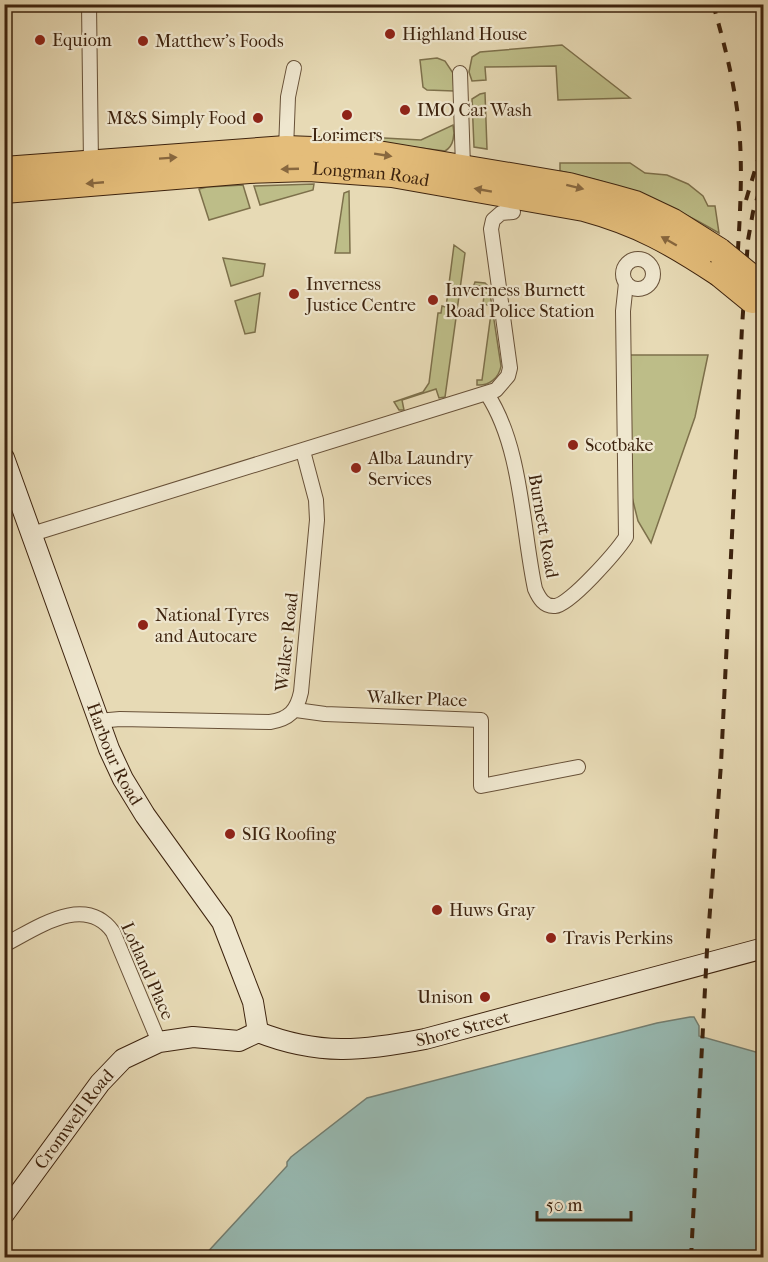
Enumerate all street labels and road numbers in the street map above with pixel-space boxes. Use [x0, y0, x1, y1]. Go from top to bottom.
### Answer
street label: Longman Road [311, 158, 431, 191]
street label: Burnett Road [523, 472, 563, 580]
street label: Walker Road [271, 591, 303, 693]
street label: Walker Place [366, 687, 468, 711]
street label: Harbour Road [83, 700, 147, 809]
street label: Lotland Place [116, 919, 178, 1023]
street label: Shore Street [414, 1006, 512, 1051]
street label: Cromwell Road [30, 1065, 118, 1173]

